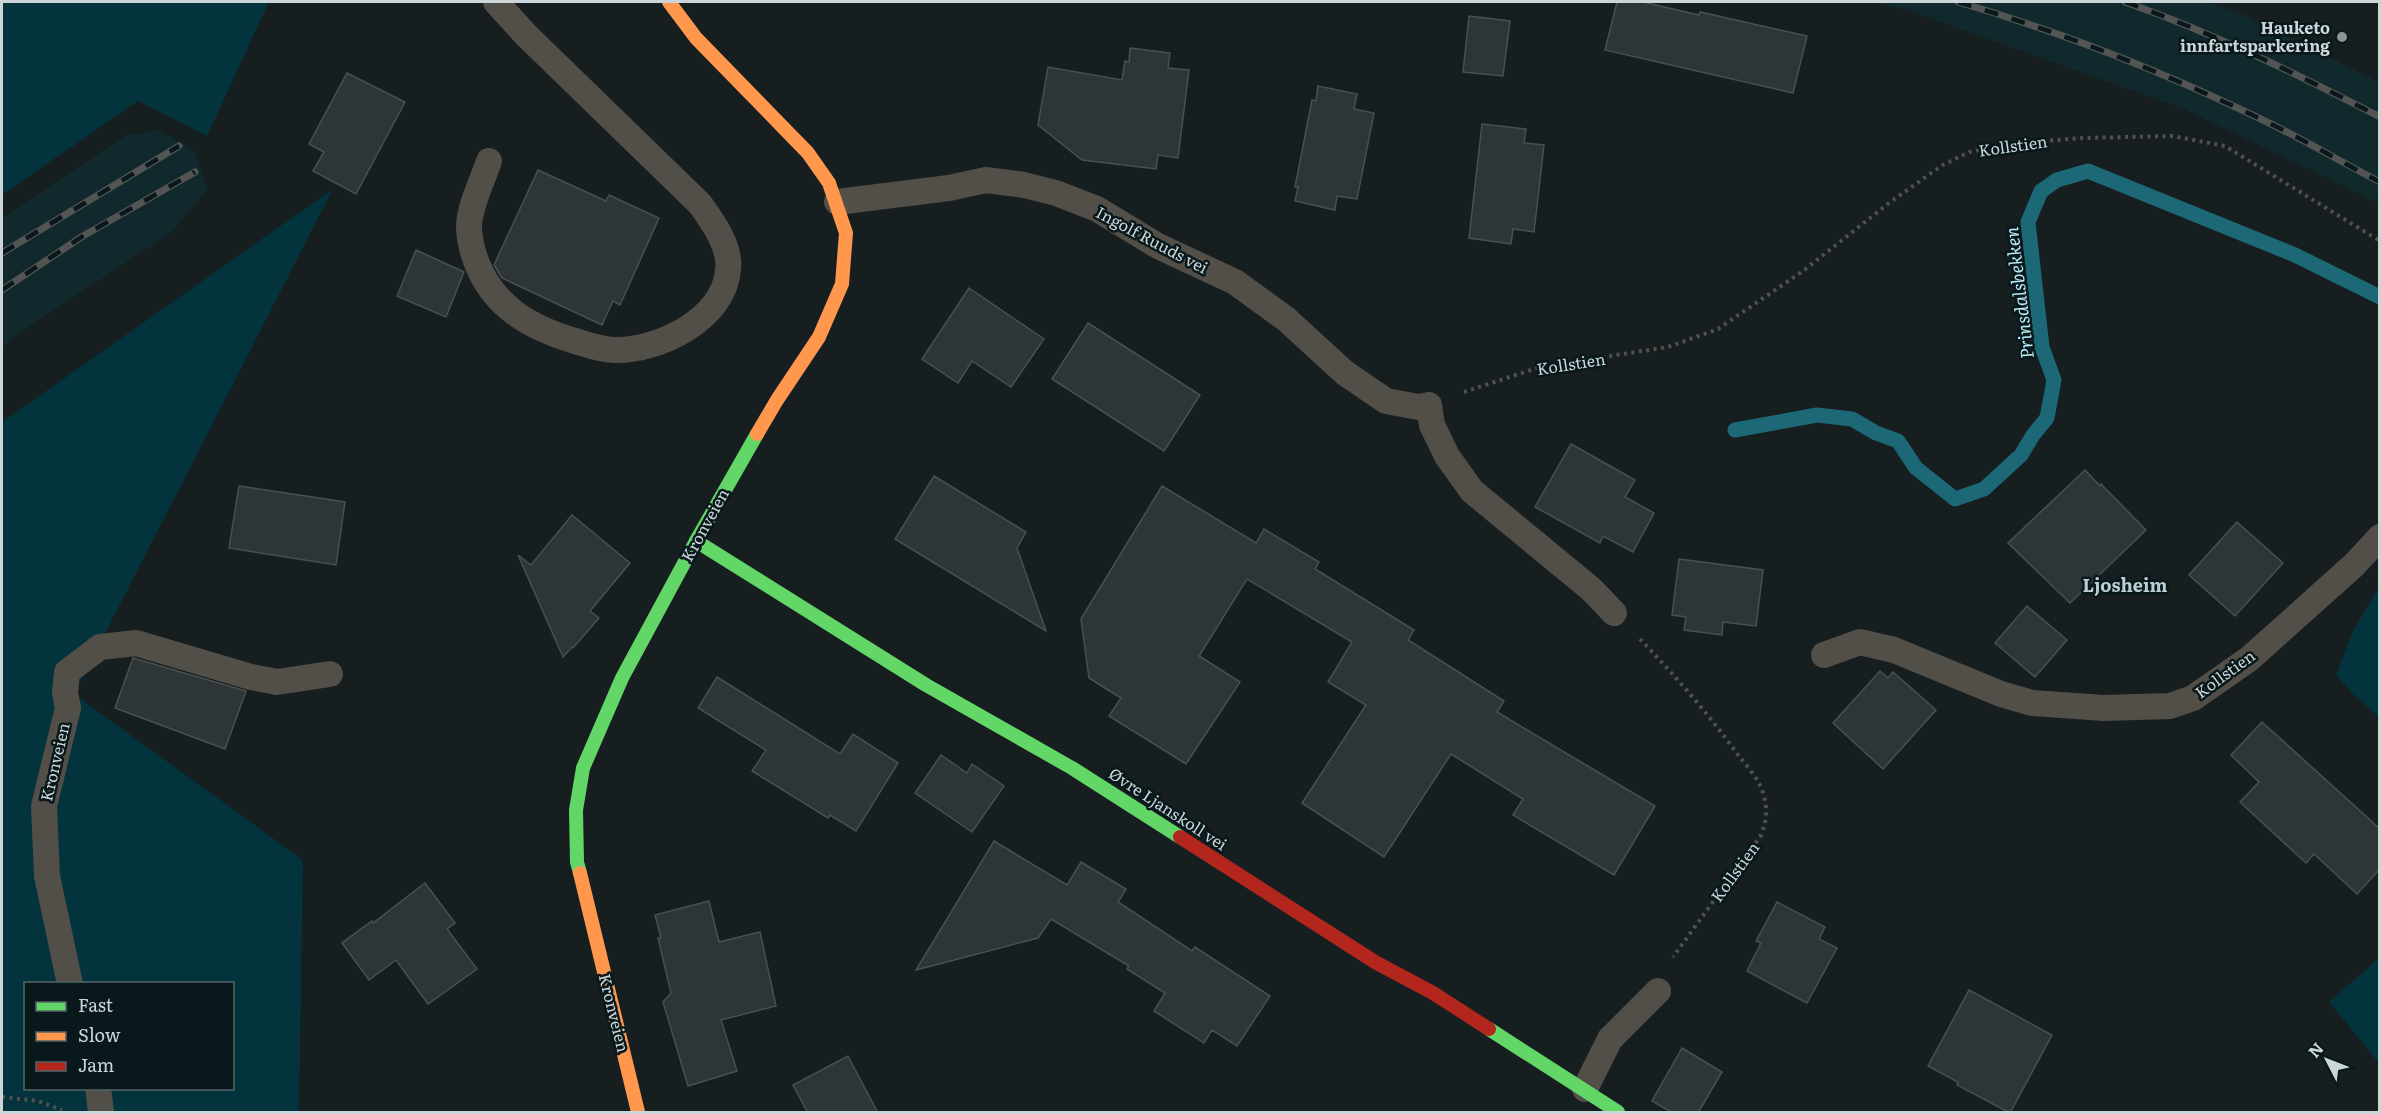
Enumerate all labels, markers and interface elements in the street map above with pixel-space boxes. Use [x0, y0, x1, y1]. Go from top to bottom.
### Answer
place label: Hauketo innfartsparkering [2180, 15, 2330, 57]
marker: Hauketo innfartsparkering [2335, 30, 2349, 44]
street label: Kollstien [1977, 128, 2049, 162]
street label: Ingolf Ruuds vei [1092, 199, 1213, 279]
water label: Prinsdalsbekken [1997, 225, 2040, 361]
street label: Kollstien [1535, 346, 1607, 380]
street label: Kronveien [674, 483, 734, 565]
district label: Ljosheim [2083, 571, 2167, 598]
street label: Kollstien [2189, 643, 2260, 703]
street label: Kronveien [33, 720, 75, 803]
street label: Øvre Ljanskoll vei [1105, 761, 1232, 855]
street label: Kollstien [1704, 836, 1764, 906]
street label: Kronveien [594, 971, 636, 1055]
legend [24, 982, 234, 1090]
text: Fast [78, 991, 114, 1018]
text: Slow [78, 1021, 121, 1048]
north arrow [2297, 1030, 2357, 1090]
text: N [2302, 1036, 2329, 1062]
text: Jam [78, 1051, 114, 1078]

